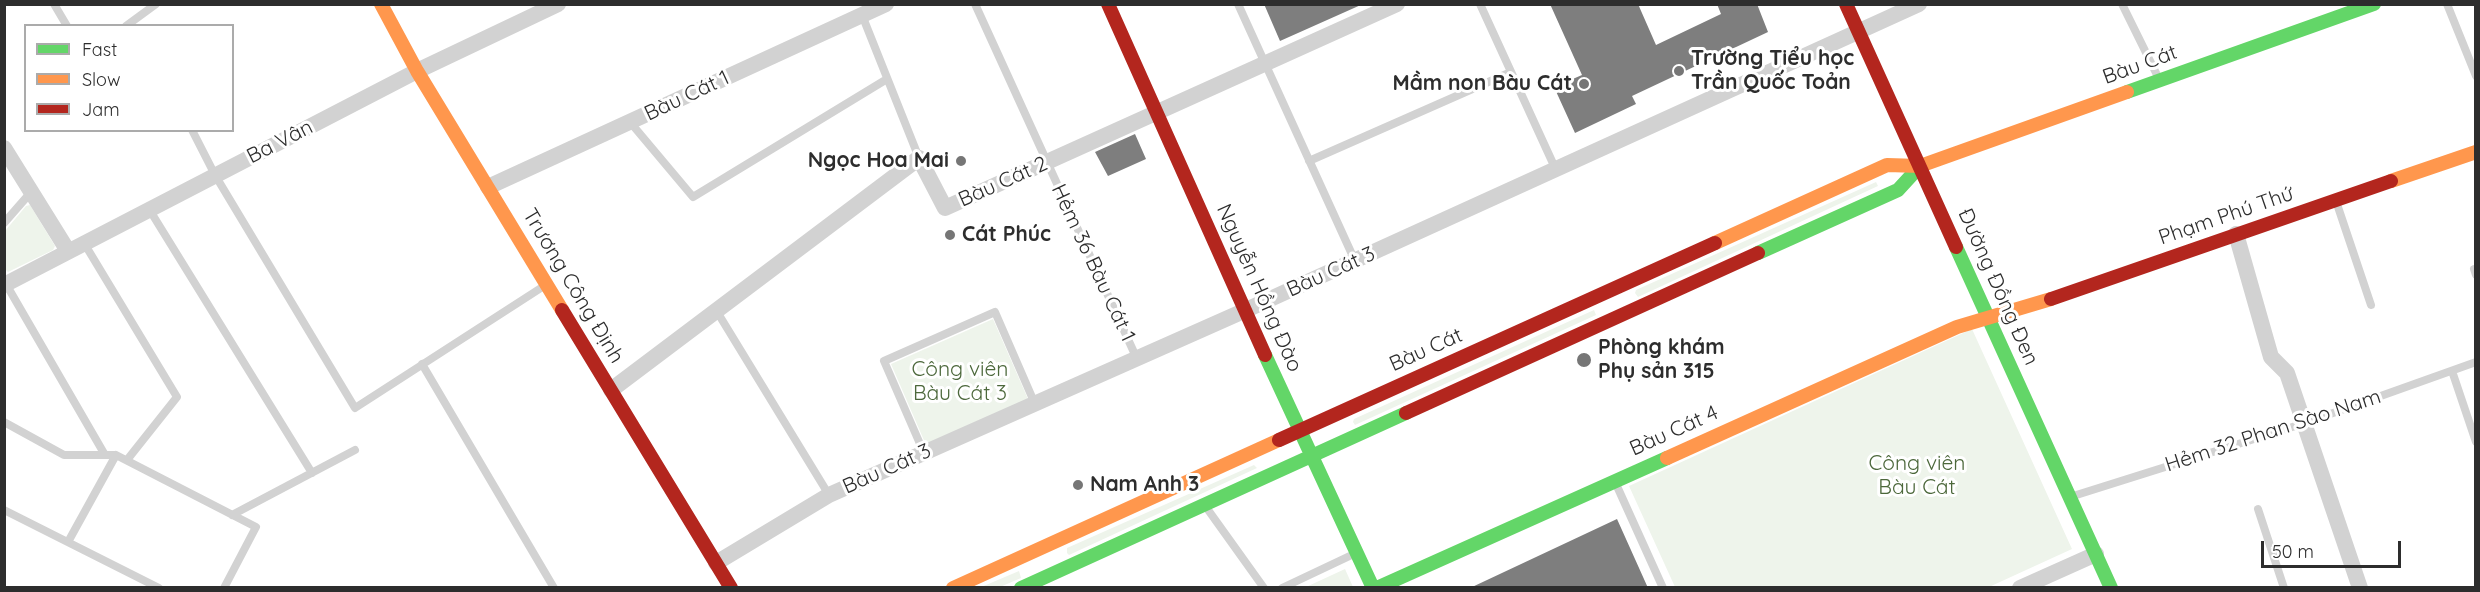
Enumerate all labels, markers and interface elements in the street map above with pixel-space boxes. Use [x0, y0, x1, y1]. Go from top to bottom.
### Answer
legend [24, 24, 234, 132]
text: Fast [82, 38, 117, 61]
street label: Bàu Cát [2099, 40, 2181, 90]
place label: Trường Tiểu học Trần Quốc Toản [1691, 46, 1854, 96]
marker: Trường Tiểu học Trần Quốc Toản [1672, 64, 1686, 78]
street label: Bàu Cát 1 [640, 65, 734, 127]
text: Slow [82, 68, 120, 91]
place label: Mầm non Bàu Cát [1392, 71, 1572, 97]
marker: Mầm non Bàu Cát [1577, 77, 1591, 91]
text: Jam [82, 98, 120, 121]
street label: Ba Vân [243, 115, 317, 169]
place label: Ngọc Hoa Mai [808, 148, 949, 174]
street label: Bàu Cát 2 [955, 151, 1051, 213]
marker: Ngọc Hoa Mai [954, 154, 968, 168]
street label: Hẻm 36 Bàu Cát 1 [1045, 180, 1141, 346]
street label: Phạm Phú Thứ [2155, 181, 2297, 251]
street label: Nguyễn Hồng Đào [1211, 200, 1307, 376]
street label: Trương Công Định [517, 204, 629, 368]
street label: Đường Đồng Đen [1952, 205, 2044, 369]
place label: Cát Phúc [962, 222, 1051, 248]
marker: Cát Phúc [943, 228, 957, 242]
street label: Bàu Cát 3 [1283, 241, 1379, 303]
street label: Bàu Cát [1386, 323, 1466, 377]
place label: Phòng khám Phụ sản 315 [1598, 335, 1725, 385]
marker: Phòng khám Phụ sản 315 [1575, 351, 1593, 369]
park label: Công viên Bàu Cát 3 [912, 357, 1008, 407]
street label: Hẻm 32 Phan Sào Nam [2162, 384, 2384, 478]
street label: Bàu Cát 4 [1626, 400, 1722, 462]
street label: Bàu Cát 3 [839, 438, 935, 500]
park label: Công viên Bàu Cát [1869, 451, 1965, 501]
place label: Nam Anh 3 [1090, 472, 1199, 498]
marker: Nam Anh 3 [1071, 478, 1085, 492]
scale bar [2264, 529, 2404, 567]
text: 50 m [2272, 540, 2314, 563]

